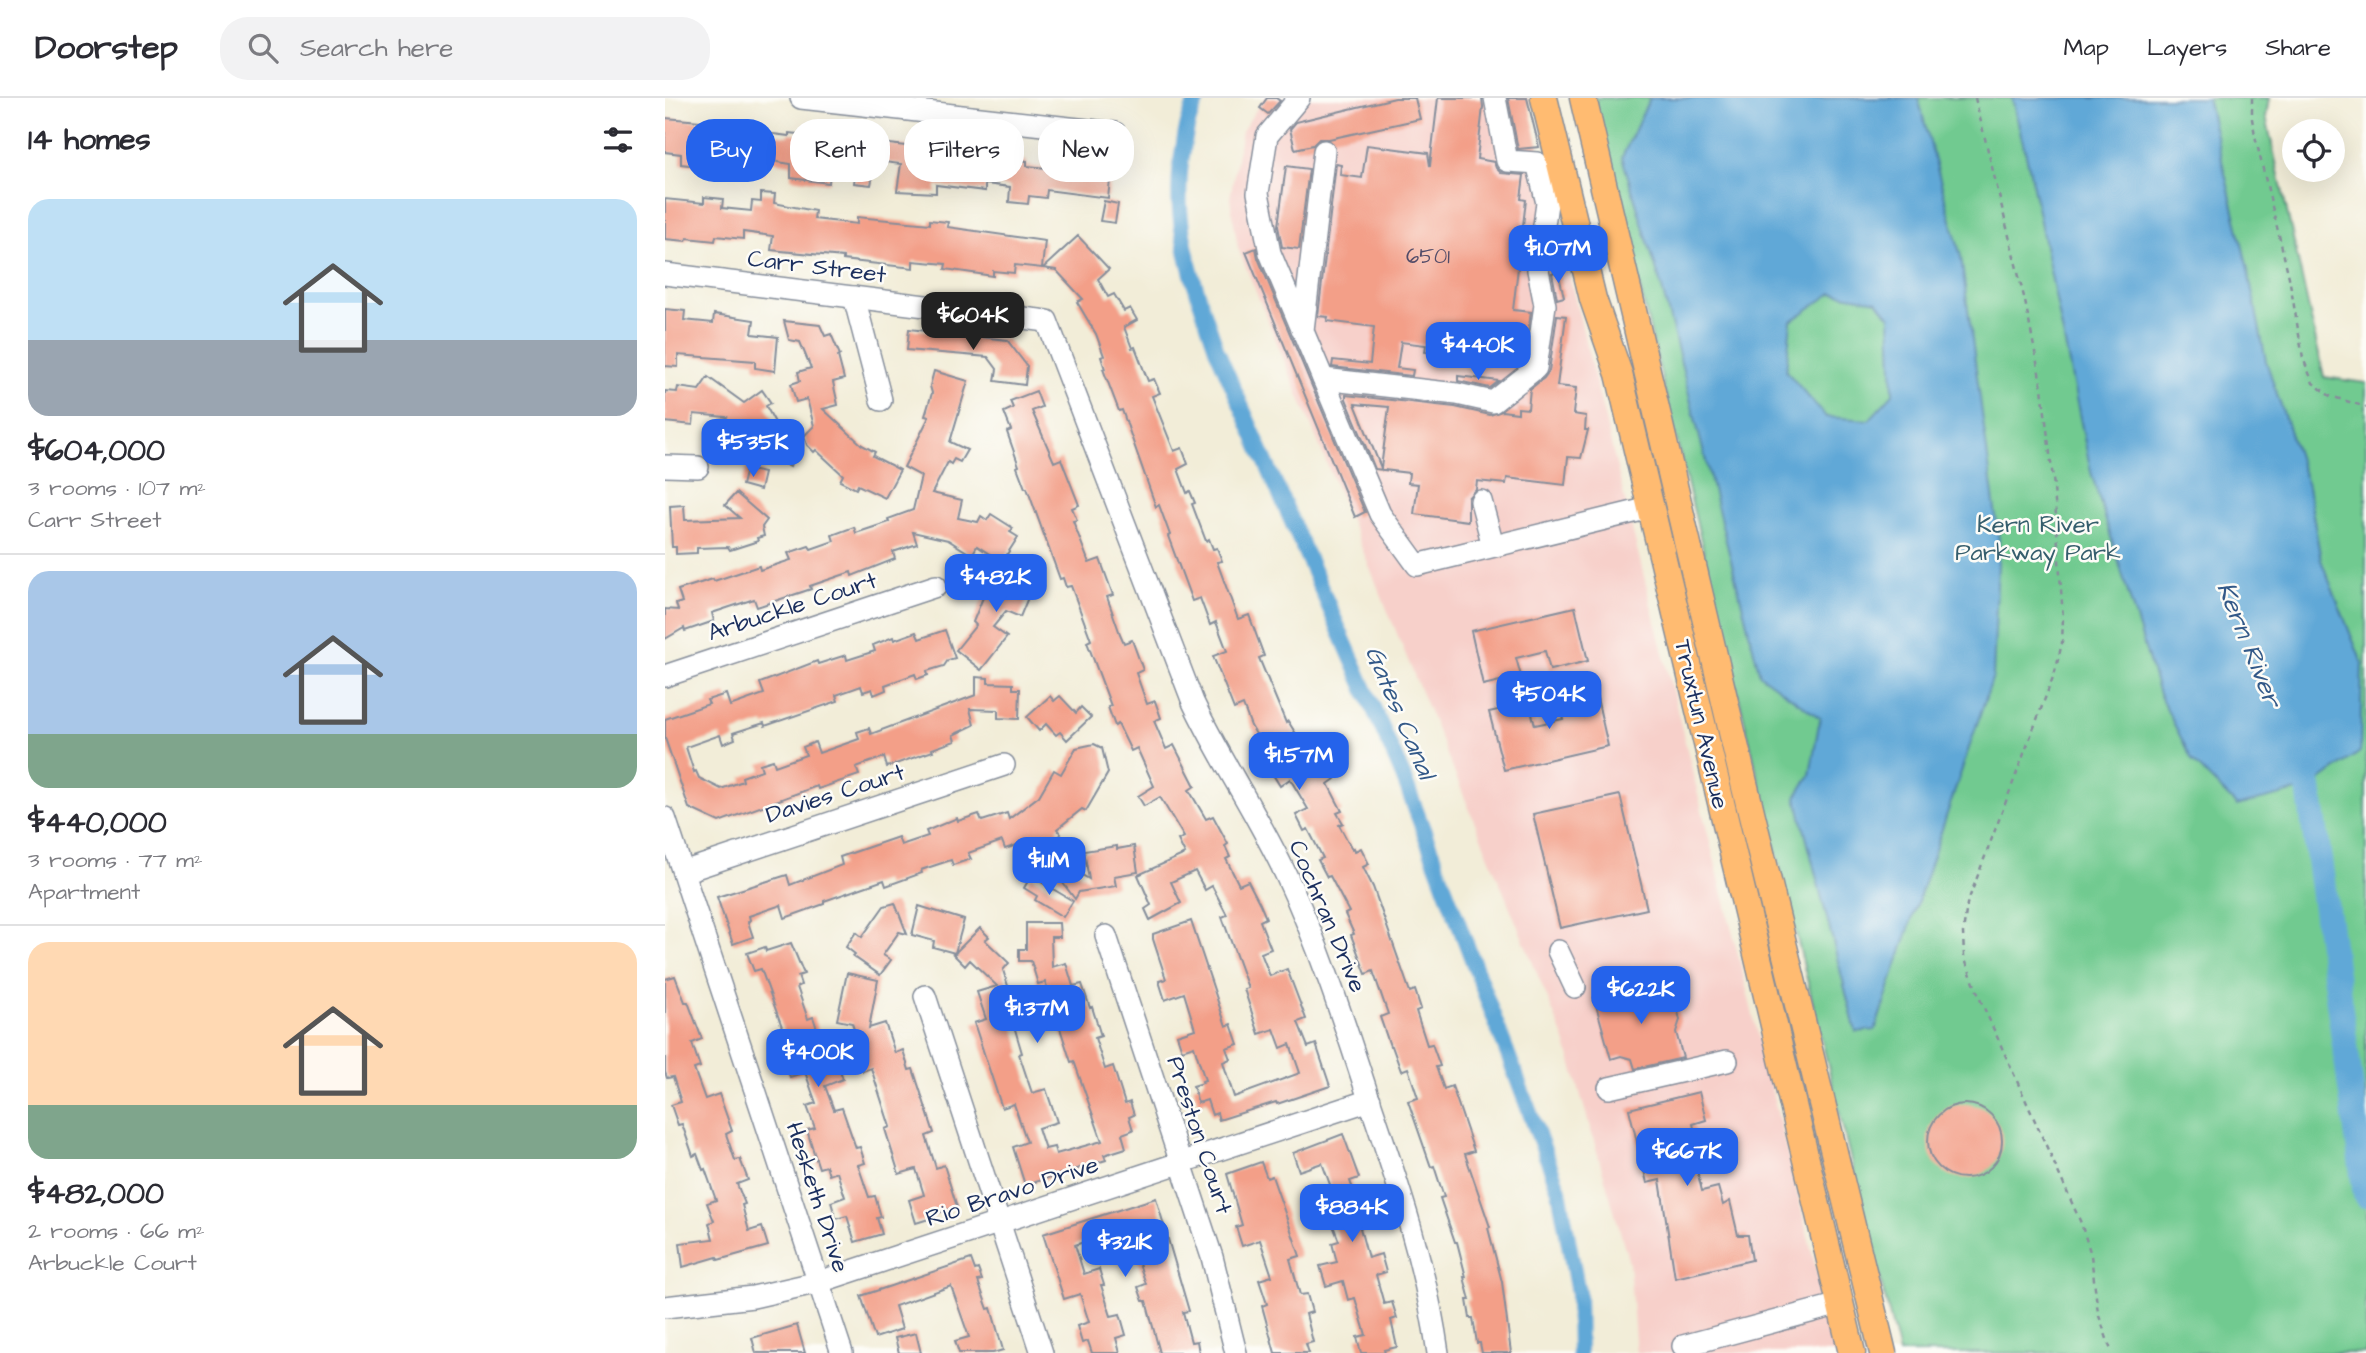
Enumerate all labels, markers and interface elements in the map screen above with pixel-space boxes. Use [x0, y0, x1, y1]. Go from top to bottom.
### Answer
search box [220, 17, 710, 80]
text: Doorstep [35, 25, 178, 71]
icon: search [244, 29, 282, 67]
text: Search here [300, 30, 453, 66]
text: Map [2064, 31, 2109, 65]
text: Layers [2147, 31, 2227, 65]
text: Share [2265, 31, 2331, 65]
text: 14 homes [28, 119, 151, 161]
chip: Buy [686, 119, 776, 182]
chip: Rent [790, 119, 890, 182]
chip: Filters [904, 119, 1024, 182]
chip: New [1038, 119, 1134, 182]
map controls [2282, 119, 2345, 182]
button: locate [2282, 119, 2345, 182]
icon: filters [599, 121, 637, 159]
pin: $1.07M [1501, 226, 1615, 285]
text: $1.07M [1525, 232, 1591, 264]
street label: Carr Street [746, 242, 888, 292]
house number: 6501 [1406, 242, 1450, 271]
icon: home [270, 245, 396, 371]
pin: $604K [924, 292, 1022, 352]
text: $604K [937, 299, 1009, 331]
pin: $440K [1429, 322, 1527, 382]
text: $440K [1442, 329, 1514, 361]
pin: $535K [704, 420, 802, 479]
text: $535K [718, 426, 789, 458]
text: $604,000 [28, 430, 165, 472]
text: 3 rooms · 107 m² [28, 472, 206, 504]
text: Carr Street [28, 504, 162, 536]
park label: Kern River Parkway Park [1955, 508, 2121, 571]
pin: $482K [947, 554, 1045, 614]
text: $482K [961, 561, 1031, 593]
street label: Arbuckle Court [703, 563, 882, 650]
water label: Kern River [2208, 576, 2291, 715]
icon: home [270, 617, 396, 743]
street label: Truxtun Avenue [1665, 636, 1737, 812]
water label: Gates Canal [1356, 640, 1445, 787]
pin: $504K [1500, 672, 1598, 731]
text: $504K [1512, 678, 1586, 710]
pin: $1.57M [1242, 732, 1356, 792]
text: $1.57M [1265, 739, 1333, 771]
street label: Davies Court [762, 755, 909, 832]
text: $440,000 [28, 802, 167, 844]
street label: Cochran Drive [1280, 835, 1374, 998]
pin: $1.1M [1000, 838, 1098, 897]
text: 3 rooms · 77 m² [28, 844, 203, 876]
text: $1.1M [1029, 844, 1069, 876]
text: Apartment [28, 876, 140, 908]
pin: $622K [1592, 967, 1690, 1026]
text: $622K [1607, 973, 1675, 1005]
pin: $1.37M [980, 986, 1094, 1045]
icon: home [270, 988, 396, 1114]
text: $1.37M [1005, 992, 1069, 1024]
pin: $400K [769, 1030, 867, 1089]
text: $400K [782, 1036, 854, 1068]
street label: Preston Court [1158, 1052, 1241, 1219]
street label: Hesketh Drive [777, 1118, 857, 1277]
pin: $667K [1638, 1128, 1736, 1188]
text: $667K [1652, 1135, 1722, 1167]
street label: Rio Bravo Drive [922, 1148, 1103, 1236]
text: $482,000 [28, 1173, 164, 1215]
pin: $884K [1303, 1184, 1401, 1244]
text: $884K [1316, 1191, 1388, 1223]
text: 2 rooms · 66 m² [28, 1215, 205, 1247]
pin: $321K [1076, 1220, 1174, 1279]
text: $321K [1098, 1226, 1152, 1258]
text: Arbuckle Court [28, 1247, 197, 1279]

